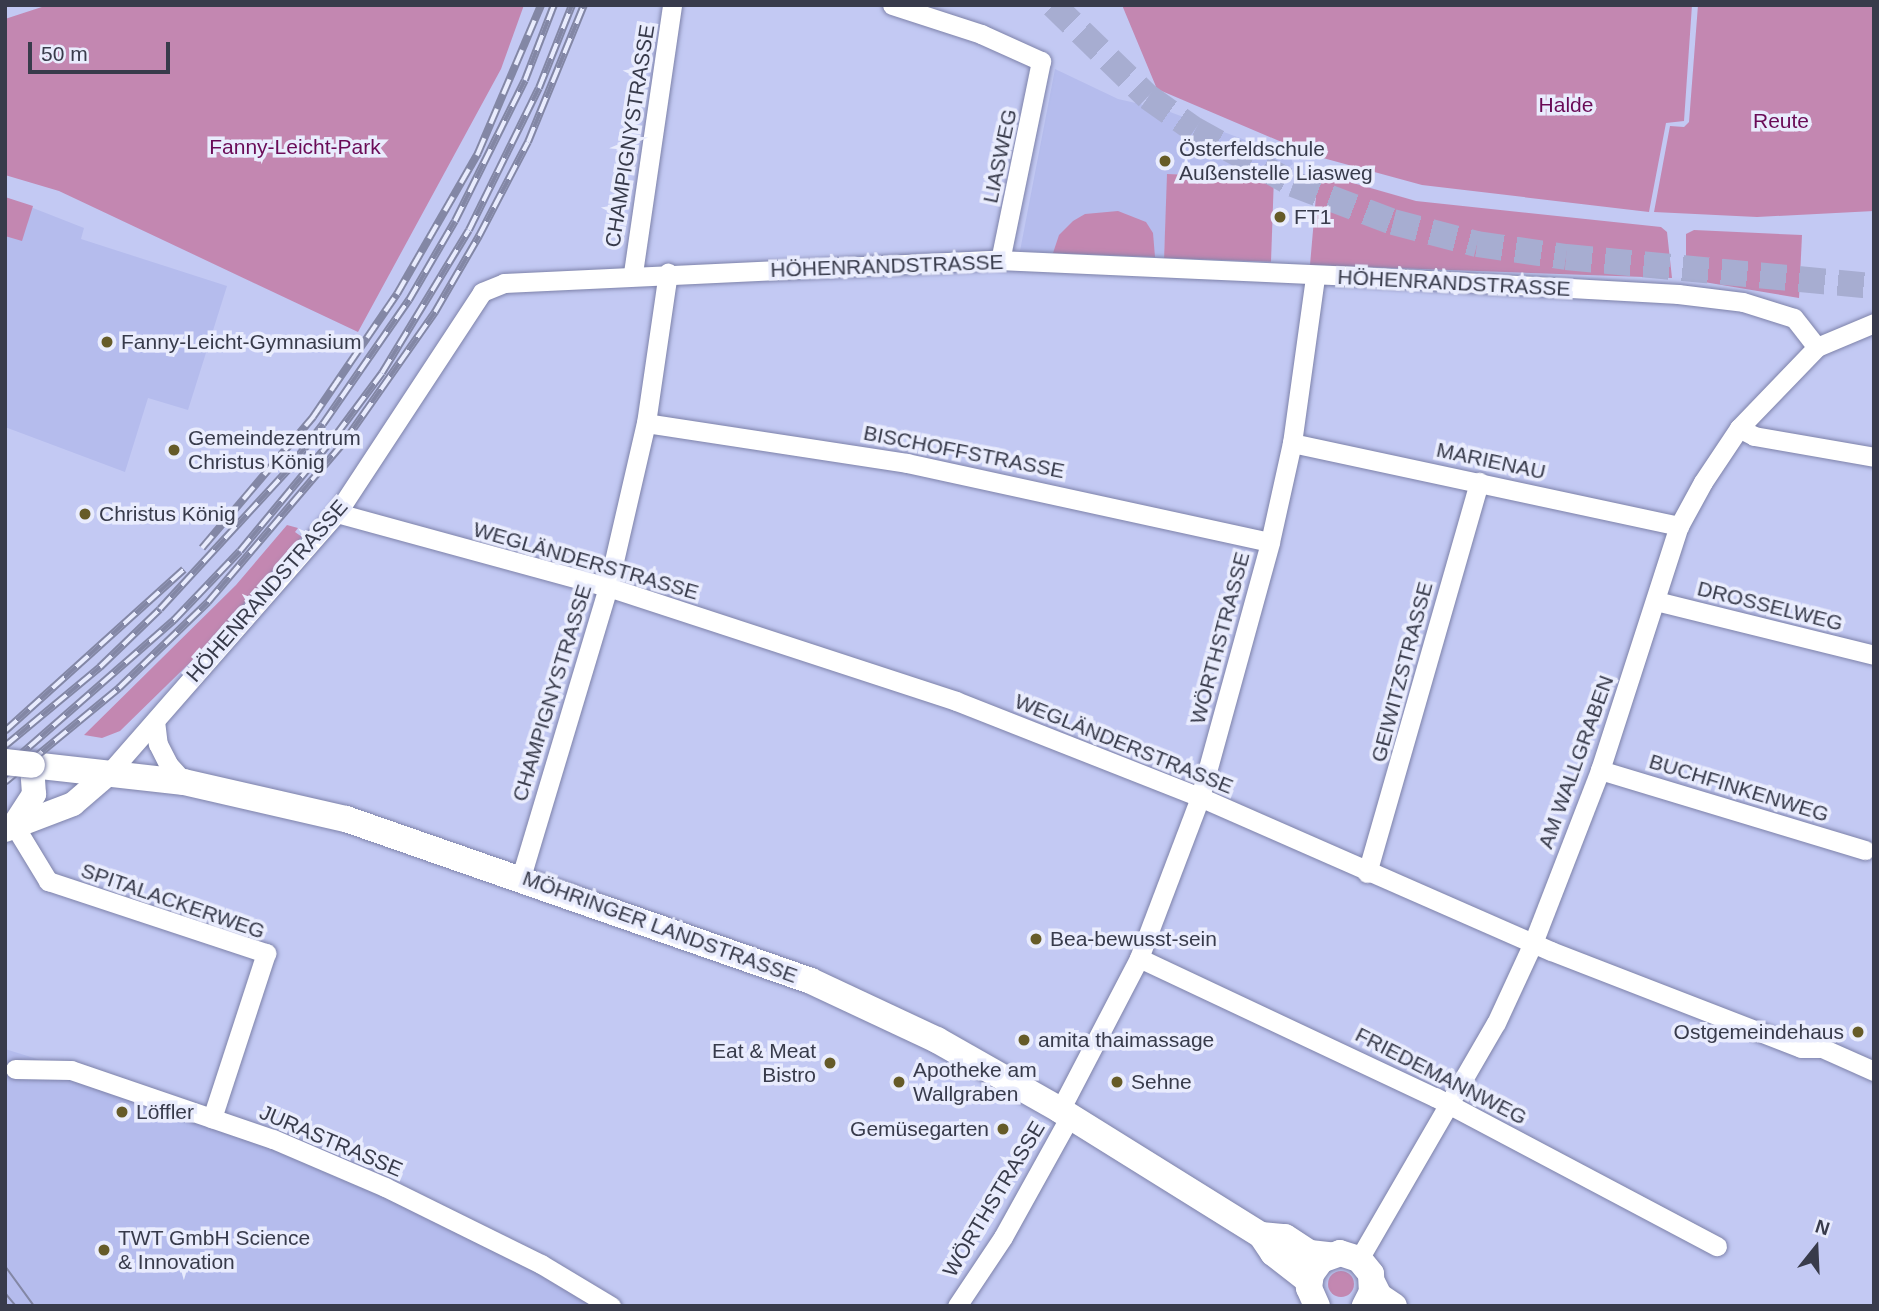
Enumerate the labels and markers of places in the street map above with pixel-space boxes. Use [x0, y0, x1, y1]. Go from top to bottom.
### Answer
place label: Österfeldschule Außenstelle Liasweg [1179, 136, 1373, 186]
marker: Österfeldschule Außenstelle Liasweg [1157, 153, 1173, 169]
place label: FT1 [1294, 204, 1331, 230]
marker: FT1 [1272, 209, 1288, 225]
place label: Fanny-Leicht-Gymnasium [121, 329, 361, 355]
marker: Fanny-Leicht-Gymnasium [99, 334, 115, 350]
place label: Gemeindezentrum Christus König [188, 425, 361, 475]
marker: Gemeindezentrum Christus König [166, 442, 182, 458]
place label: Christus König [99, 501, 236, 527]
marker: Christus König [77, 506, 93, 522]
place label: Bea-bewusst-sein [1050, 926, 1217, 952]
marker: Bea-bewusst-sein [1028, 931, 1044, 947]
place label: Ostgemeindehaus [1674, 1019, 1844, 1045]
marker: Ostgemeindehaus [1850, 1024, 1866, 1040]
place label: amita thaimassage [1038, 1027, 1214, 1053]
marker: amita thaimassage [1016, 1032, 1032, 1048]
place label: Eat & Meat Bistro [712, 1038, 816, 1088]
marker: Eat & Meat Bistro [822, 1055, 838, 1071]
place label: Apotheke am Wallgraben [913, 1057, 1037, 1107]
place label: Sehne [1131, 1069, 1192, 1095]
marker: Apotheke am Wallgraben [891, 1074, 907, 1090]
marker: Sehne [1109, 1074, 1125, 1090]
place label: Löffler [136, 1099, 194, 1125]
marker: Löffler [114, 1104, 130, 1120]
place label: Gemüsegarten [850, 1116, 989, 1142]
marker: Gemüsegarten [995, 1121, 1011, 1137]
place label: TWT GmbH Science & Innovation [118, 1225, 311, 1275]
marker: TWT GmbH Science & Innovation [96, 1242, 112, 1258]

